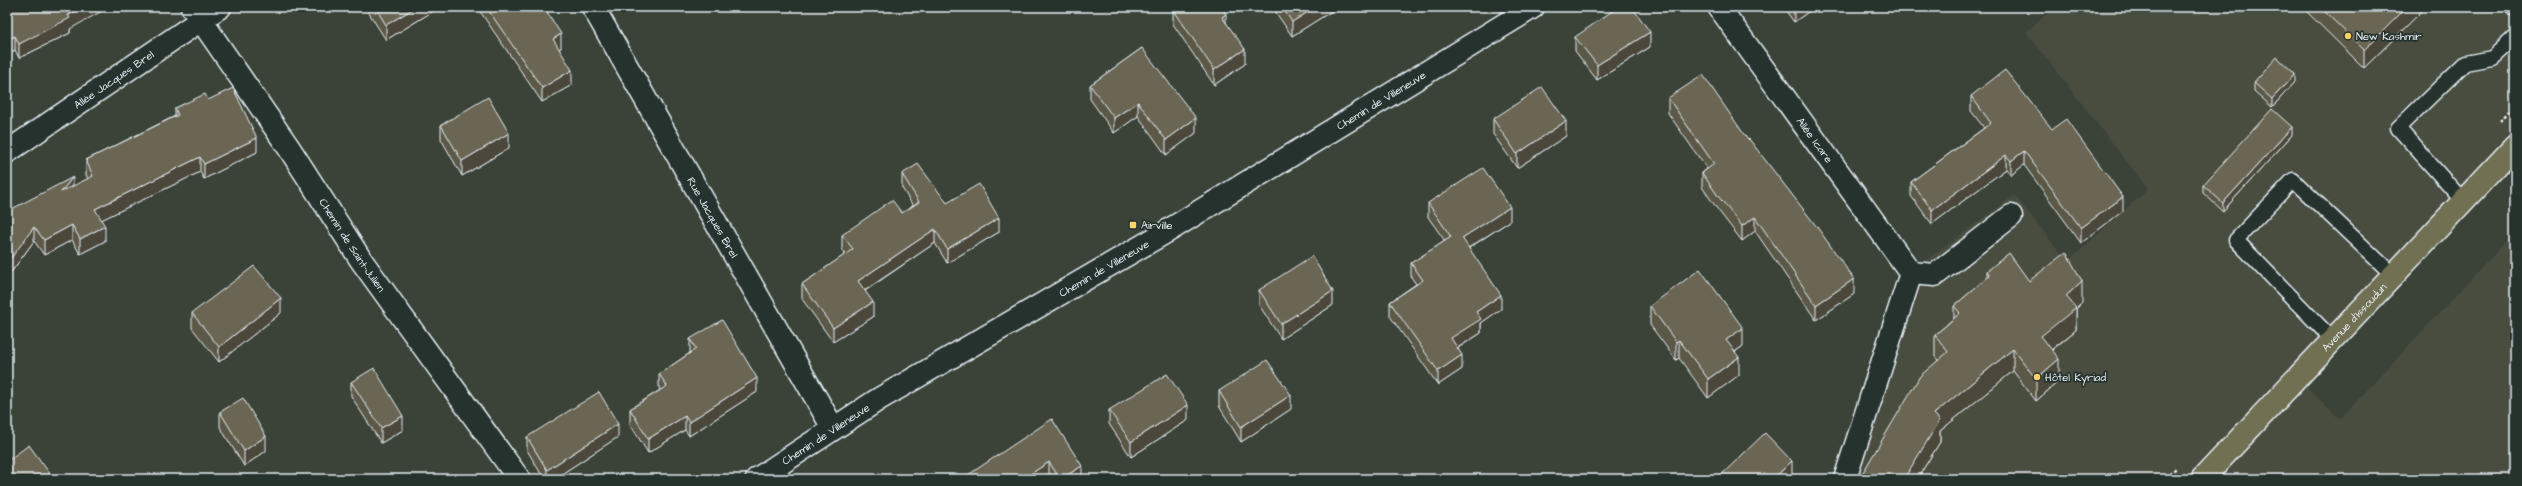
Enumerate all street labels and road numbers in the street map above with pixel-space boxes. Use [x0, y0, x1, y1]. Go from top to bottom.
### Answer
street label: Allée Jacques Brel [71, 47, 157, 112]
street label: Chemin de Villeneuve [1334, 68, 1429, 134]
street label: Allée Icare [1793, 114, 1836, 166]
street label: Rue Jacques Brel [683, 174, 742, 261]
street label: Chemin de Saint-Julien [315, 196, 389, 295]
street label: Chemin de Villeneuve [1056, 236, 1152, 301]
street label: Avenue d'Issoudun [2319, 280, 2391, 355]
street label: Chemin de Villeneuve [779, 400, 873, 469]

